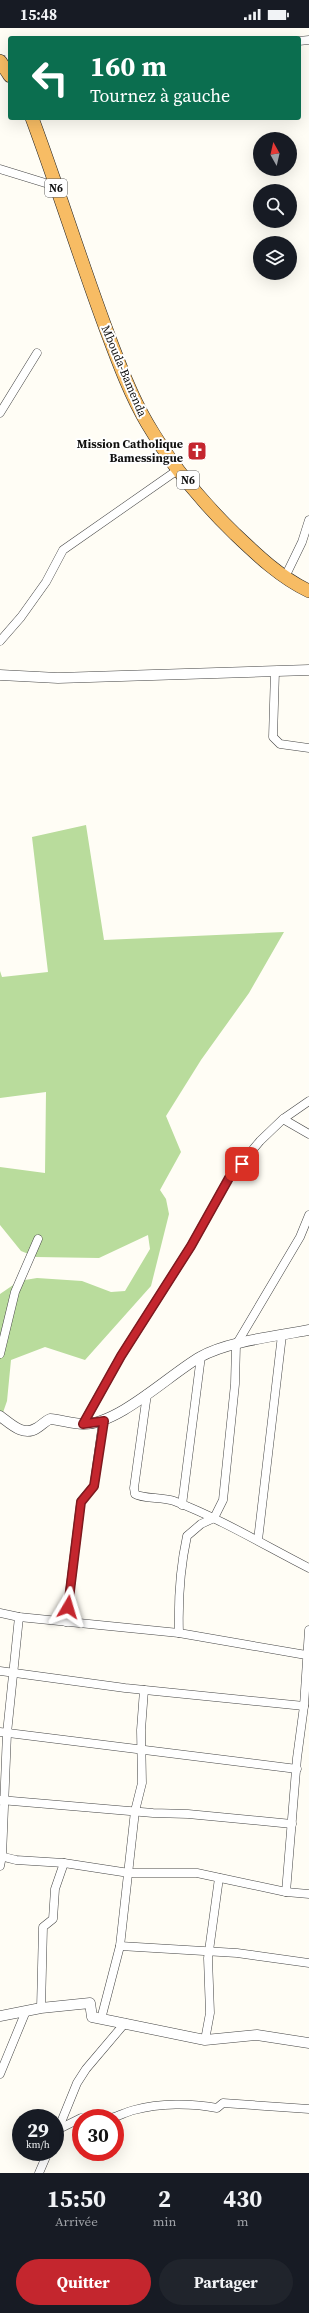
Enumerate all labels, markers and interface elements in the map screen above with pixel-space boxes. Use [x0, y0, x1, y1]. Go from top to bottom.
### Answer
text: 15:48 [20, 4, 57, 25]
text: 160 m [90, 47, 167, 85]
icon: left [24, 52, 76, 104]
text: Tournez à gauche [90, 83, 230, 108]
north arrow [253, 132, 297, 176]
map controls [253, 132, 297, 280]
road number: N6 [45, 179, 67, 197]
button: search [253, 184, 297, 228]
button: layers [253, 236, 297, 280]
street label: Mbouda-Bamenda [97, 323, 151, 420]
place label: Mission Catholique Bamessingue [77, 436, 183, 466]
church icon: Mission Catholique Bamessingue [186, 440, 208, 462]
road number: N6 [177, 471, 199, 489]
pin [225, 1147, 259, 1181]
icon: arrive [231, 1153, 253, 1175]
position arrow [47, 1586, 89, 1628]
speed limit sign: 30 [72, 2109, 124, 2161]
text: 29 [27, 2116, 49, 2144]
text: km/h [26, 2138, 50, 2151]
text: 15:50 [47, 2182, 106, 2215]
text: 2 [158, 2182, 171, 2215]
text: 430 [223, 2182, 262, 2215]
text: Arrivée [55, 2213, 98, 2230]
text: min [153, 2213, 176, 2230]
text: m [237, 2213, 249, 2230]
button: Quitter [16, 2259, 151, 2305]
button: Partager [159, 2259, 293, 2305]

